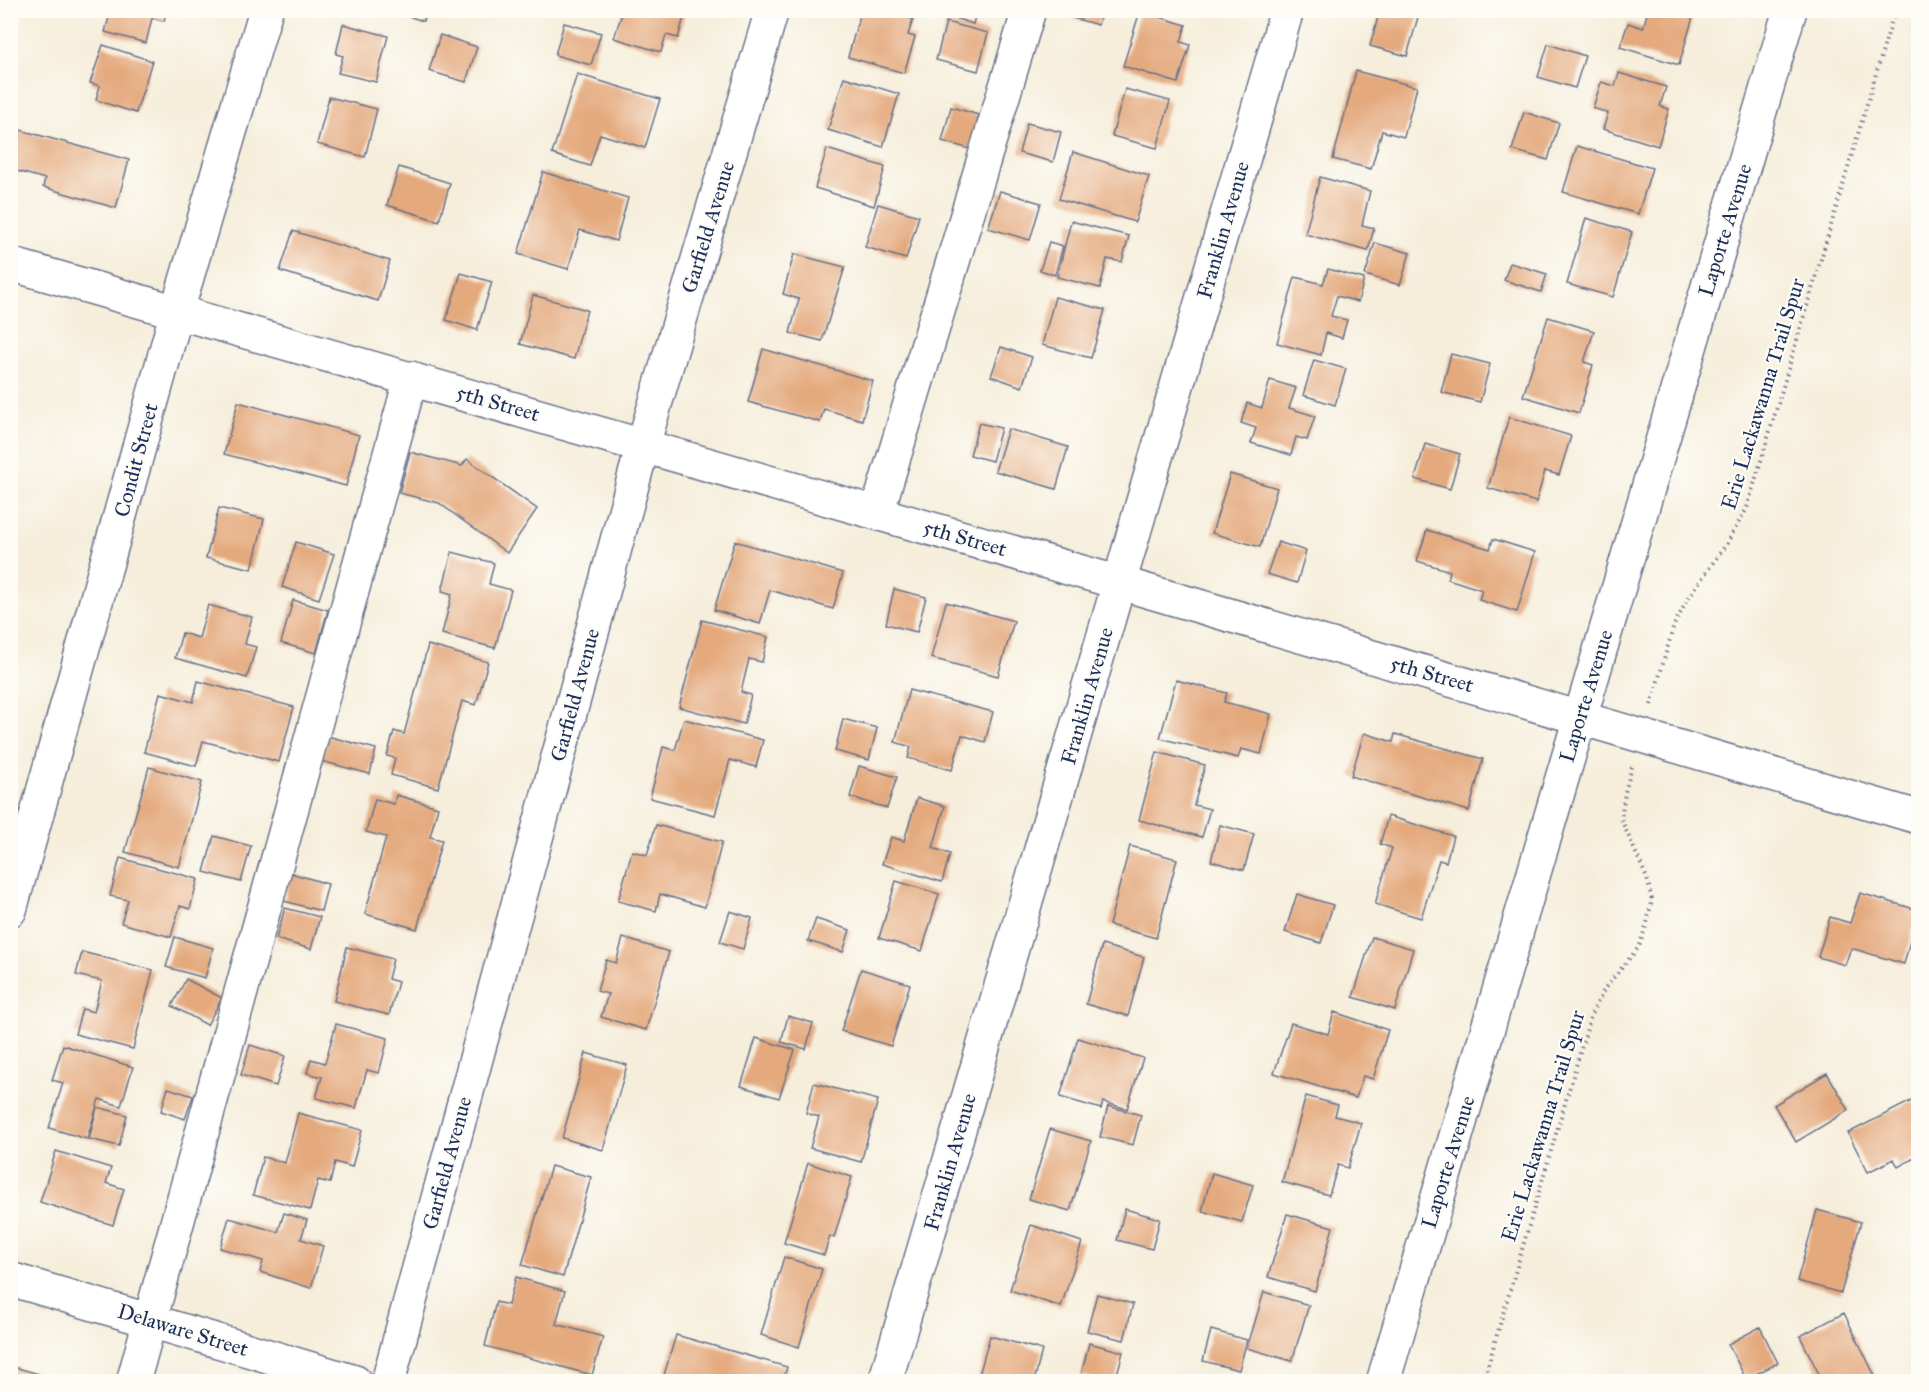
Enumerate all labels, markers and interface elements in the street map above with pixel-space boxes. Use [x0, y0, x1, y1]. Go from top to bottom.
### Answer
street label: Garfield Avenue [676, 158, 740, 296]
street label: Franklin Avenue [1191, 158, 1255, 302]
street label: Laporte Avenue [1693, 160, 1758, 299]
street label: Erie Lackawanna Trail Spur [1715, 275, 1811, 513]
street label: 5th Street [453, 379, 543, 427]
street label: Condit Street [108, 400, 164, 520]
street label: 5th Street [920, 514, 1010, 562]
street label: Franklin Avenue [1055, 624, 1119, 768]
street label: Garfield Avenue [545, 625, 605, 764]
street label: Laporte Avenue [1554, 626, 1619, 765]
street label: 5th Street [1387, 650, 1477, 698]
street label: Erie Lackawanna Trail Spur [1495, 1007, 1591, 1245]
street label: Franklin Avenue [918, 1090, 982, 1234]
street label: Laporte Avenue [1416, 1092, 1481, 1231]
street label: Garfield Avenue [417, 1093, 477, 1232]
street label: Delaware Street [114, 1298, 252, 1362]

